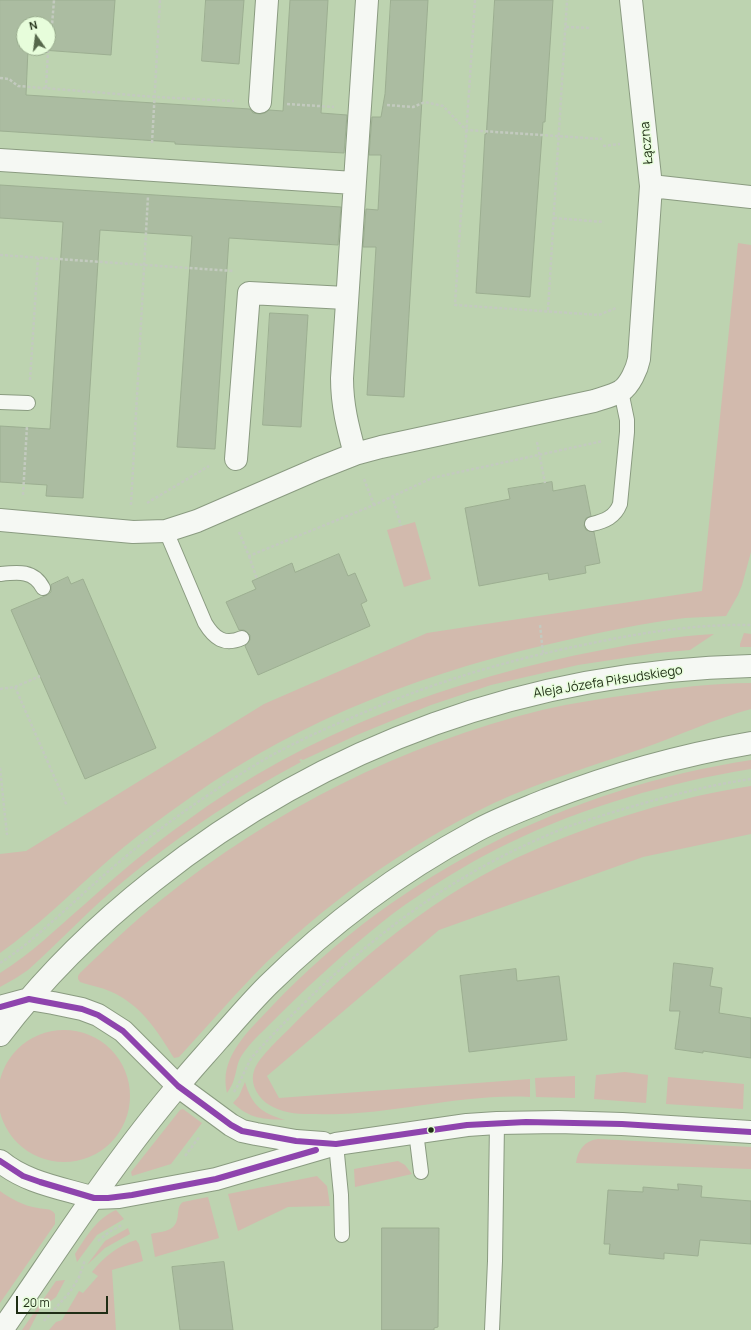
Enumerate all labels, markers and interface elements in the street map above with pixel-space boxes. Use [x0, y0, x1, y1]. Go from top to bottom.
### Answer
north arrow [16, 16, 56, 56]
text: N [28, 17, 39, 33]
street label: Łączna [637, 121, 657, 165]
street label: Aleja Józefa Piłsudskiego [532, 662, 684, 702]
unlabelled marker [426, 1125, 436, 1135]
scale bar [18, 1288, 110, 1314]
text: 20 m [23, 1294, 50, 1311]

